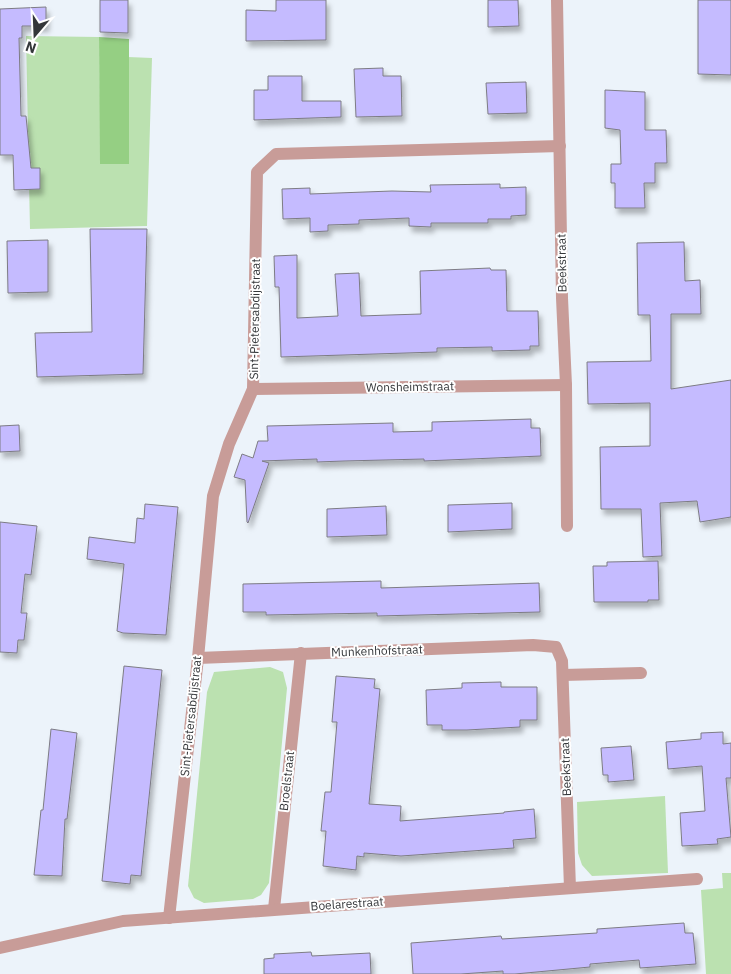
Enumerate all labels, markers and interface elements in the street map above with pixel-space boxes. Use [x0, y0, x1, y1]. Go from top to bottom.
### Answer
north arrow [10, 10, 60, 60]
text: N [23, 37, 38, 57]
street label: Beekstraat [553, 234, 570, 292]
street label: Sint-Pietersabdijstraat [246, 258, 263, 380]
street label: Wonsheimstraat [366, 378, 454, 395]
street label: Munkenhofstraat [331, 641, 423, 660]
street label: Sint-Pietersabdijstraat [177, 655, 204, 777]
street label: Beekstraat [557, 737, 574, 797]
street label: Broelstraat [276, 750, 297, 812]
street label: Boelarestraat [310, 893, 384, 914]

